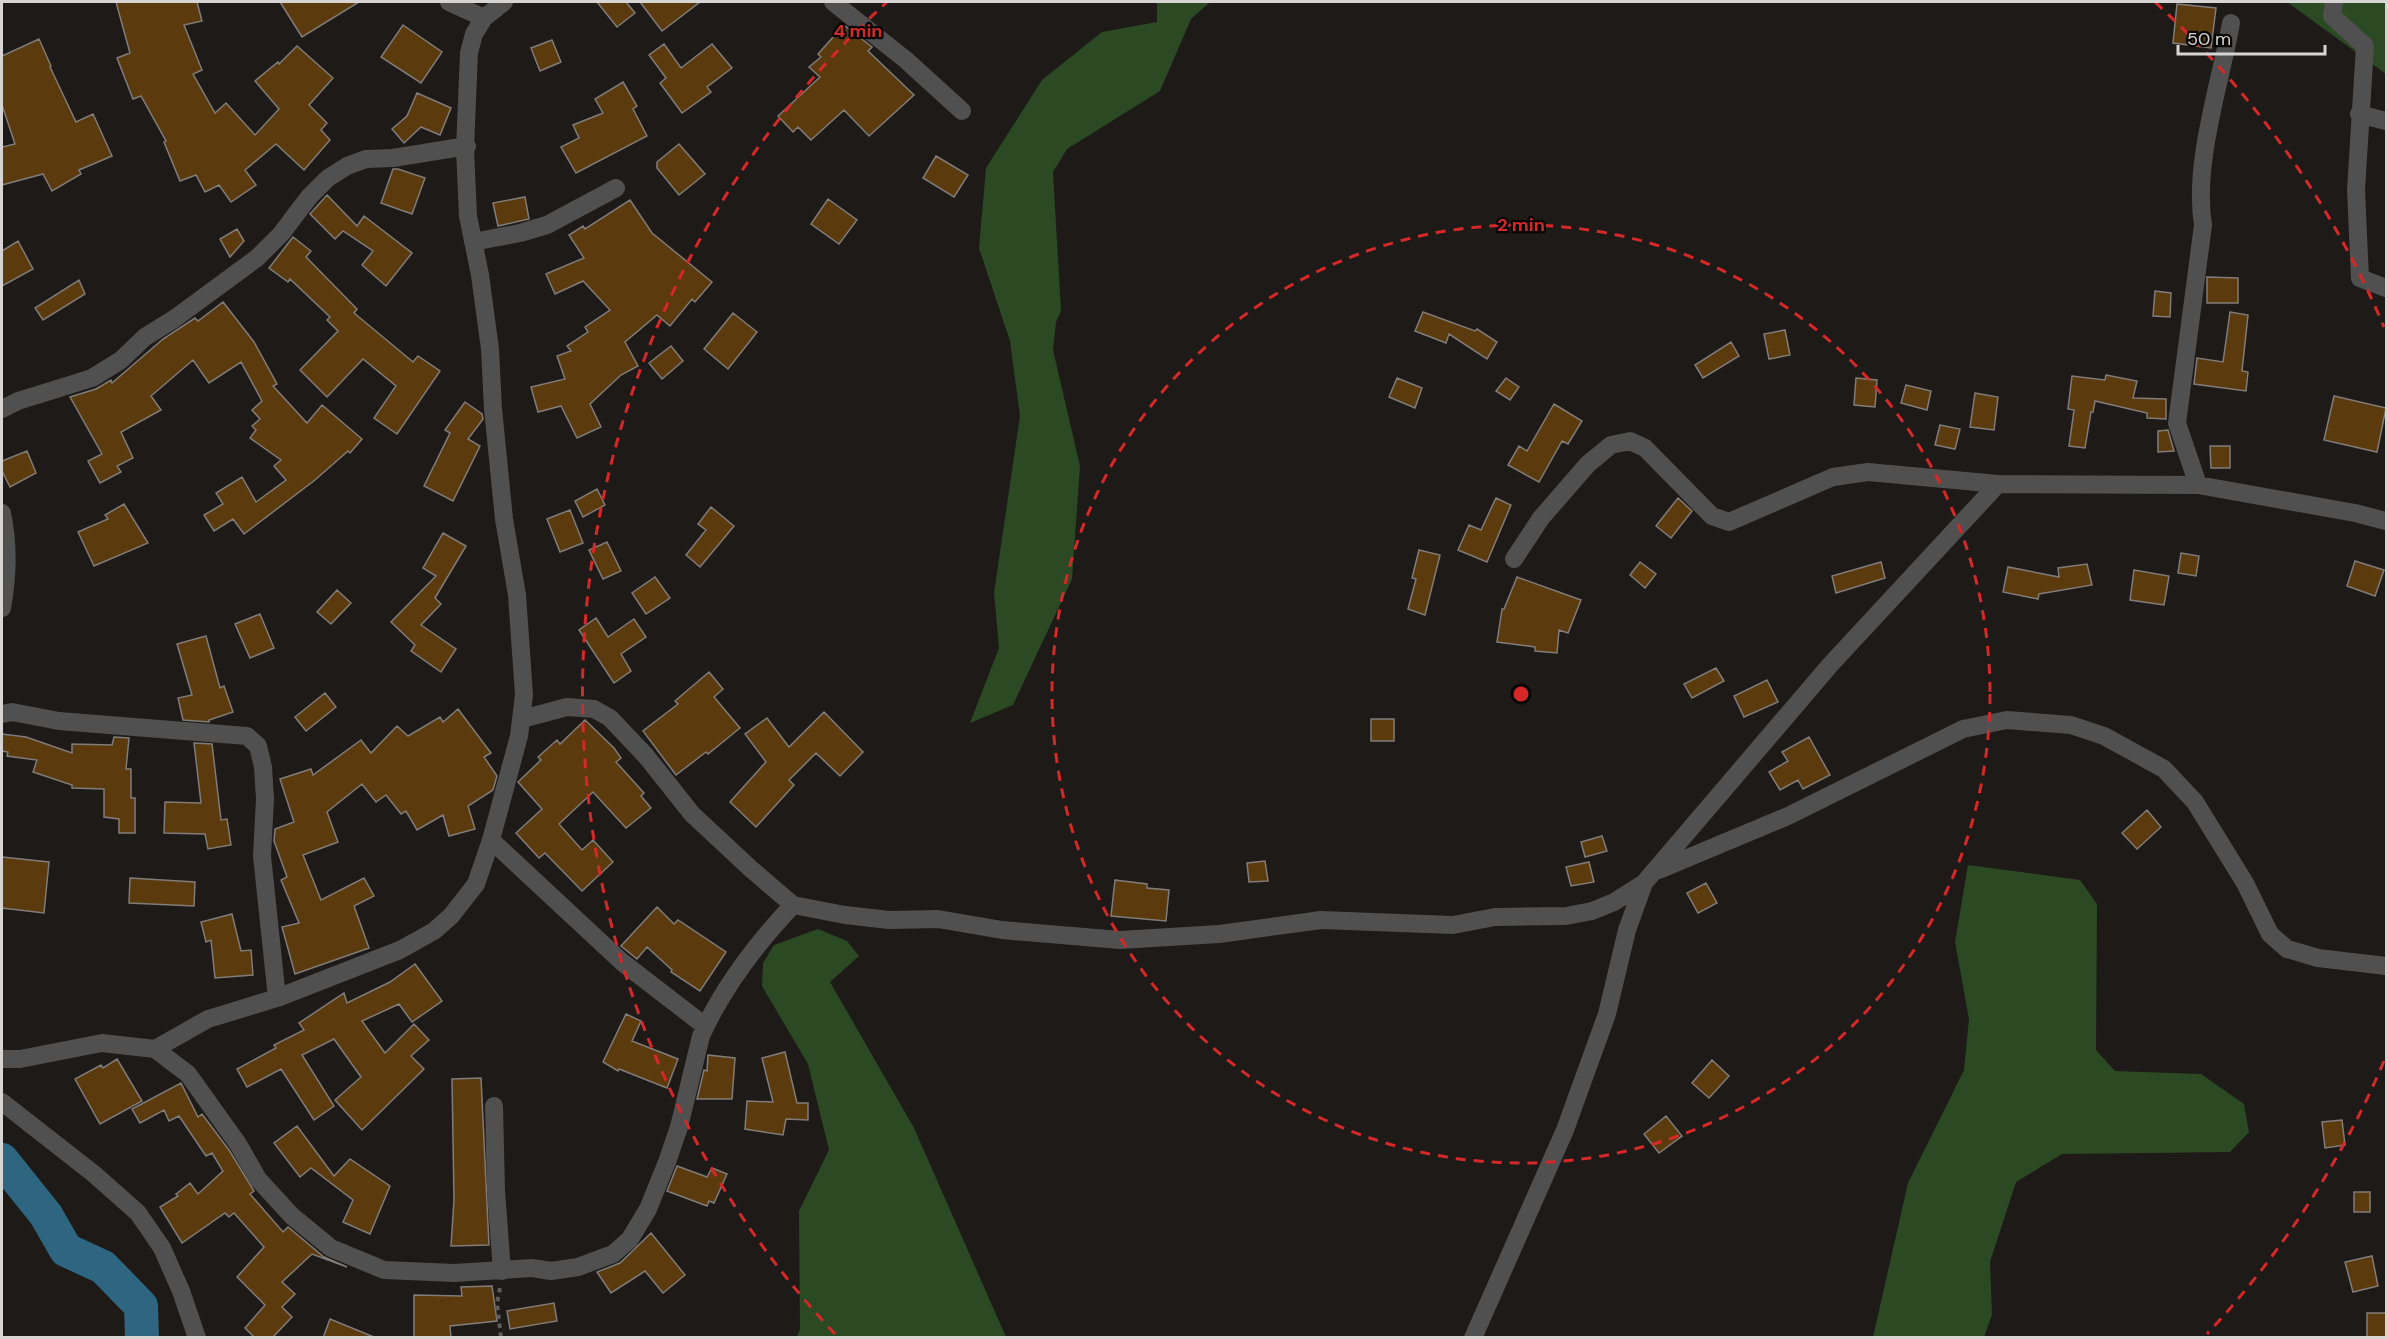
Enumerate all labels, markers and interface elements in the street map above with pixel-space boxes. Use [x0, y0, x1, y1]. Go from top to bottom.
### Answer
scale bar [2178, 18, 2325, 56]
text: 4 min [834, 19, 882, 43]
text: 50 m [2187, 27, 2231, 51]
text: 2 min [1497, 213, 1545, 237]
centre of rings [1511, 684, 1531, 704]

